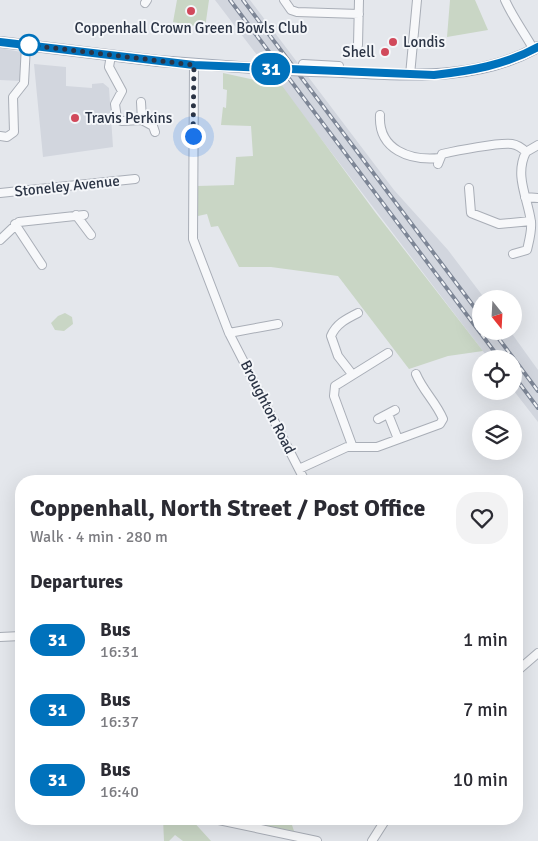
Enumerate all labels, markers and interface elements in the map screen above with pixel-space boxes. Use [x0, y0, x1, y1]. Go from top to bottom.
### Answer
marker: Coppenhall Crown Green Bowls Club [185, 5, 197, 17]
place label: Coppenhall Crown Green Bowls Club [75, 19, 308, 37]
place label: Londis [403, 33, 445, 51]
unlabelled marker [18, 34, 40, 56]
marker: Londis [387, 36, 399, 48]
place label: Shell [342, 43, 375, 61]
marker: Shell [379, 46, 391, 58]
line badge: 31 [248, 53, 294, 85]
text: 31 [261, 58, 281, 80]
place label: Travis Perkins [85, 109, 173, 127]
marker: Travis Perkins [69, 112, 81, 124]
your location [181, 124, 206, 149]
street label: Stoneley Avenue [13, 172, 121, 200]
north arrow [472, 290, 522, 340]
map controls [472, 290, 522, 460]
button: locate [472, 350, 522, 400]
street label: Broughton Road [237, 357, 299, 457]
button: layers [472, 410, 522, 460]
button: heart [456, 492, 508, 544]
text: Coppenhall, North Street / Post Office [30, 493, 425, 523]
text: Walk · 4 min · 280 m [30, 527, 168, 547]
text: Departures [30, 570, 123, 594]
text: Bus [100, 618, 131, 642]
text: 1 min [463, 628, 508, 652]
text: 31 [48, 629, 67, 651]
text: 16:31 [100, 642, 139, 662]
text: Bus [100, 688, 131, 712]
text: 7 min [463, 698, 508, 722]
text: 31 [48, 699, 67, 721]
text: 16:37 [100, 712, 139, 732]
text: Bus [100, 758, 131, 782]
text: 10 min [453, 768, 508, 792]
text: 31 [48, 769, 67, 791]
text: 16:40 [100, 782, 139, 802]

